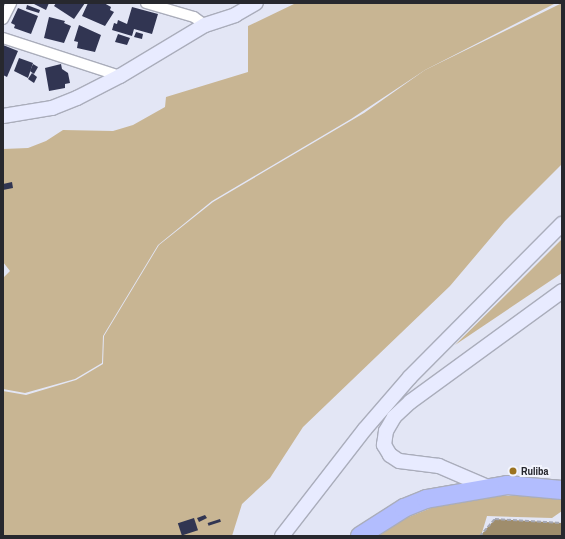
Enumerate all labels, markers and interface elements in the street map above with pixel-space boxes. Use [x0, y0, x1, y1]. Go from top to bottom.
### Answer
place label: Ruliba [521, 464, 549, 478]
marker: Ruliba [508, 466, 518, 476]

